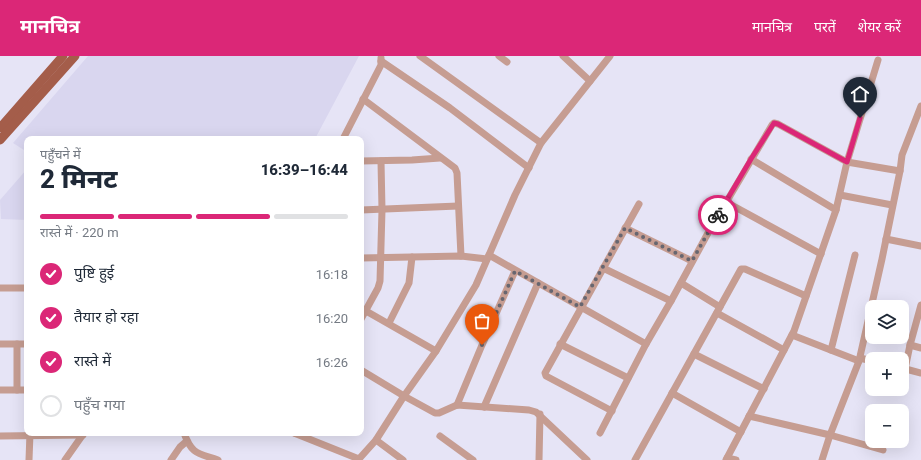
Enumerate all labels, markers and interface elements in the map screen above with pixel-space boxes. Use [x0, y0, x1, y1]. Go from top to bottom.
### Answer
text: मानचित्र [20, 15, 80, 38]
text: मानचित्र [752, 19, 792, 35]
text: परतें [814, 19, 836, 35]
text: शेयर करें [858, 19, 901, 35]
pin [843, 77, 877, 118]
icon: home [849, 83, 871, 105]
text: पहुँचने में [40, 147, 81, 162]
text: 16:39–16:44 [261, 161, 348, 179]
text: 2 मिनट [40, 164, 117, 194]
courier [698, 195, 738, 235]
icon: bike [707, 204, 729, 226]
text: रास्ते में · 220 m [40, 225, 119, 240]
icon: check [40, 263, 62, 285]
text: पुष्टि हुई [74, 264, 114, 282]
text: 16:18 [316, 267, 348, 282]
map controls [865, 300, 909, 448]
button: layers [865, 300, 909, 344]
pin [465, 304, 499, 345]
icon: check [40, 307, 62, 329]
text: तैयार हो रहा [74, 308, 139, 326]
icon: bag [471, 310, 493, 332]
text: 16:20 [316, 311, 348, 326]
icon: check [40, 351, 62, 373]
text: रास्ते में [74, 352, 111, 370]
button: + [865, 352, 909, 396]
text: 16:26 [316, 355, 348, 370]
text: पहुँच गया [74, 396, 125, 414]
button: − [865, 404, 909, 448]

